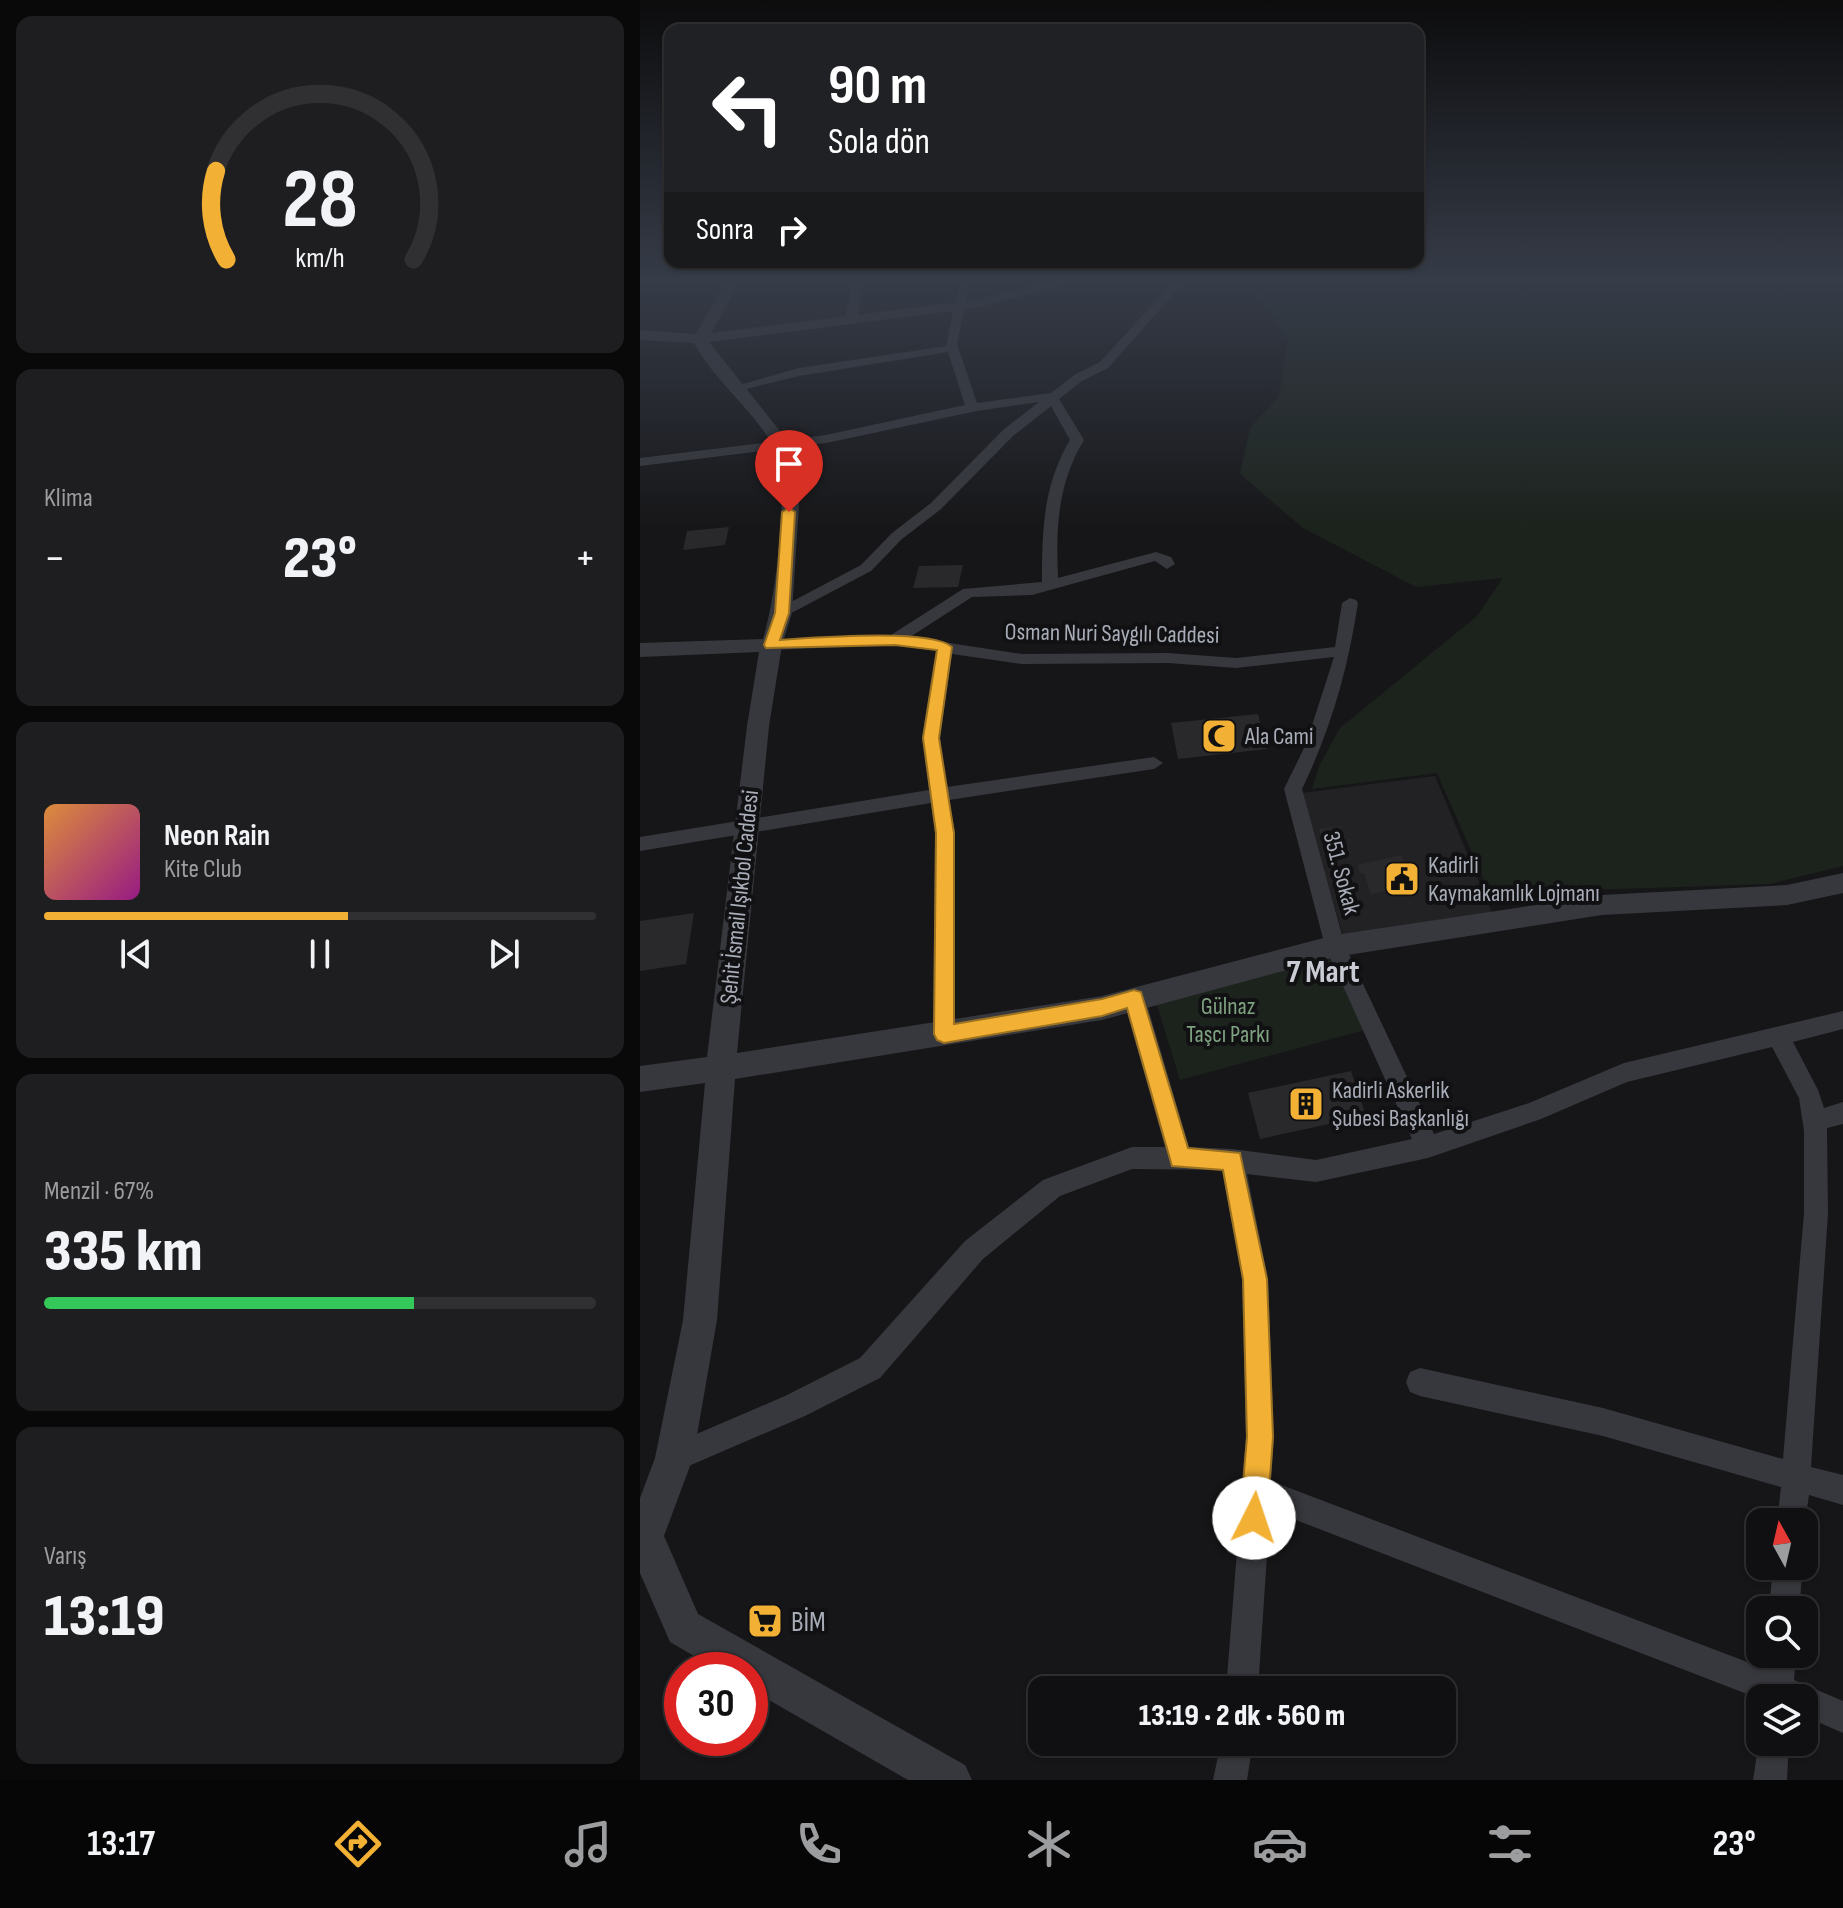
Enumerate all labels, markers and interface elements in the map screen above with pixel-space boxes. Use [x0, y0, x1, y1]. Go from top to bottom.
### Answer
text: 90 m [828, 53, 927, 120]
icon: left [696, 56, 800, 160]
text: Sola dön [828, 121, 930, 164]
text: 28 [282, 151, 358, 251]
icon: right [770, 208, 814, 252]
text: Sonra [696, 212, 754, 248]
text: km/h [295, 242, 345, 277]
pin [755, 430, 823, 512]
icon: arrive [767, 442, 811, 486]
text: Klima [44, 483, 93, 514]
text: 23° [283, 523, 357, 595]
text: − [44, 532, 66, 585]
text: + [574, 532, 596, 585]
street label: Osman Nuri Saygılı Caddesi [1004, 617, 1220, 650]
mosque icon: Ala Cami [1200, 717, 1238, 755]
place label: Ala Cami [1244, 722, 1313, 751]
street label: Şehit İsmail Işıkbol Caddesi [714, 789, 765, 1006]
text: Neon Rain [164, 818, 270, 854]
street label: 351. Sokak [1317, 828, 1367, 918]
place label: Kadirli Kaymakamlık Lojmanı [1428, 851, 1600, 908]
text: Kite Club [164, 854, 242, 885]
public building icon: Kadirli Kaymakamlık Lojmanı [1383, 860, 1421, 898]
icon: previous [114, 932, 158, 976]
icon: pause [298, 932, 342, 976]
icon: next [482, 932, 526, 976]
district label: 7 Mart [1286, 953, 1360, 992]
park label: Gülnaz Taşcı Parkı [1186, 992, 1270, 1049]
place label: Kadirli Askerlik Şubesi Başkanlığı [1332, 1076, 1469, 1133]
building icon: Kadirli Askerlik Şubesi Başkanlığı [1287, 1085, 1325, 1123]
text: Menzil · 67% [44, 1176, 154, 1207]
text: 335 km [44, 1216, 203, 1288]
position arrow [1212, 1476, 1296, 1560]
north arrow [1746, 1508, 1818, 1580]
map controls [1746, 1508, 1818, 1756]
text: Varış [44, 1541, 87, 1572]
text: 13:19 [44, 1581, 164, 1653]
button: search [1746, 1596, 1818, 1668]
supermarket icon: BİM [746, 1602, 784, 1640]
place label: BİM [791, 1606, 826, 1639]
speed limit sign: 30 [664, 1652, 768, 1756]
button: layers [1746, 1684, 1818, 1756]
text: 13:19 · 2 dk · 560 m [1139, 1698, 1345, 1734]
icon: directions [330, 1816, 386, 1872]
icon: music [560, 1816, 616, 1872]
icon: phone [791, 1816, 847, 1872]
icon: climate [1021, 1816, 1077, 1872]
icon: car [1252, 1816, 1308, 1872]
icon: filters [1482, 1816, 1538, 1872]
text: 13:17 [87, 1823, 155, 1866]
text: 23° [1712, 1823, 1756, 1866]

